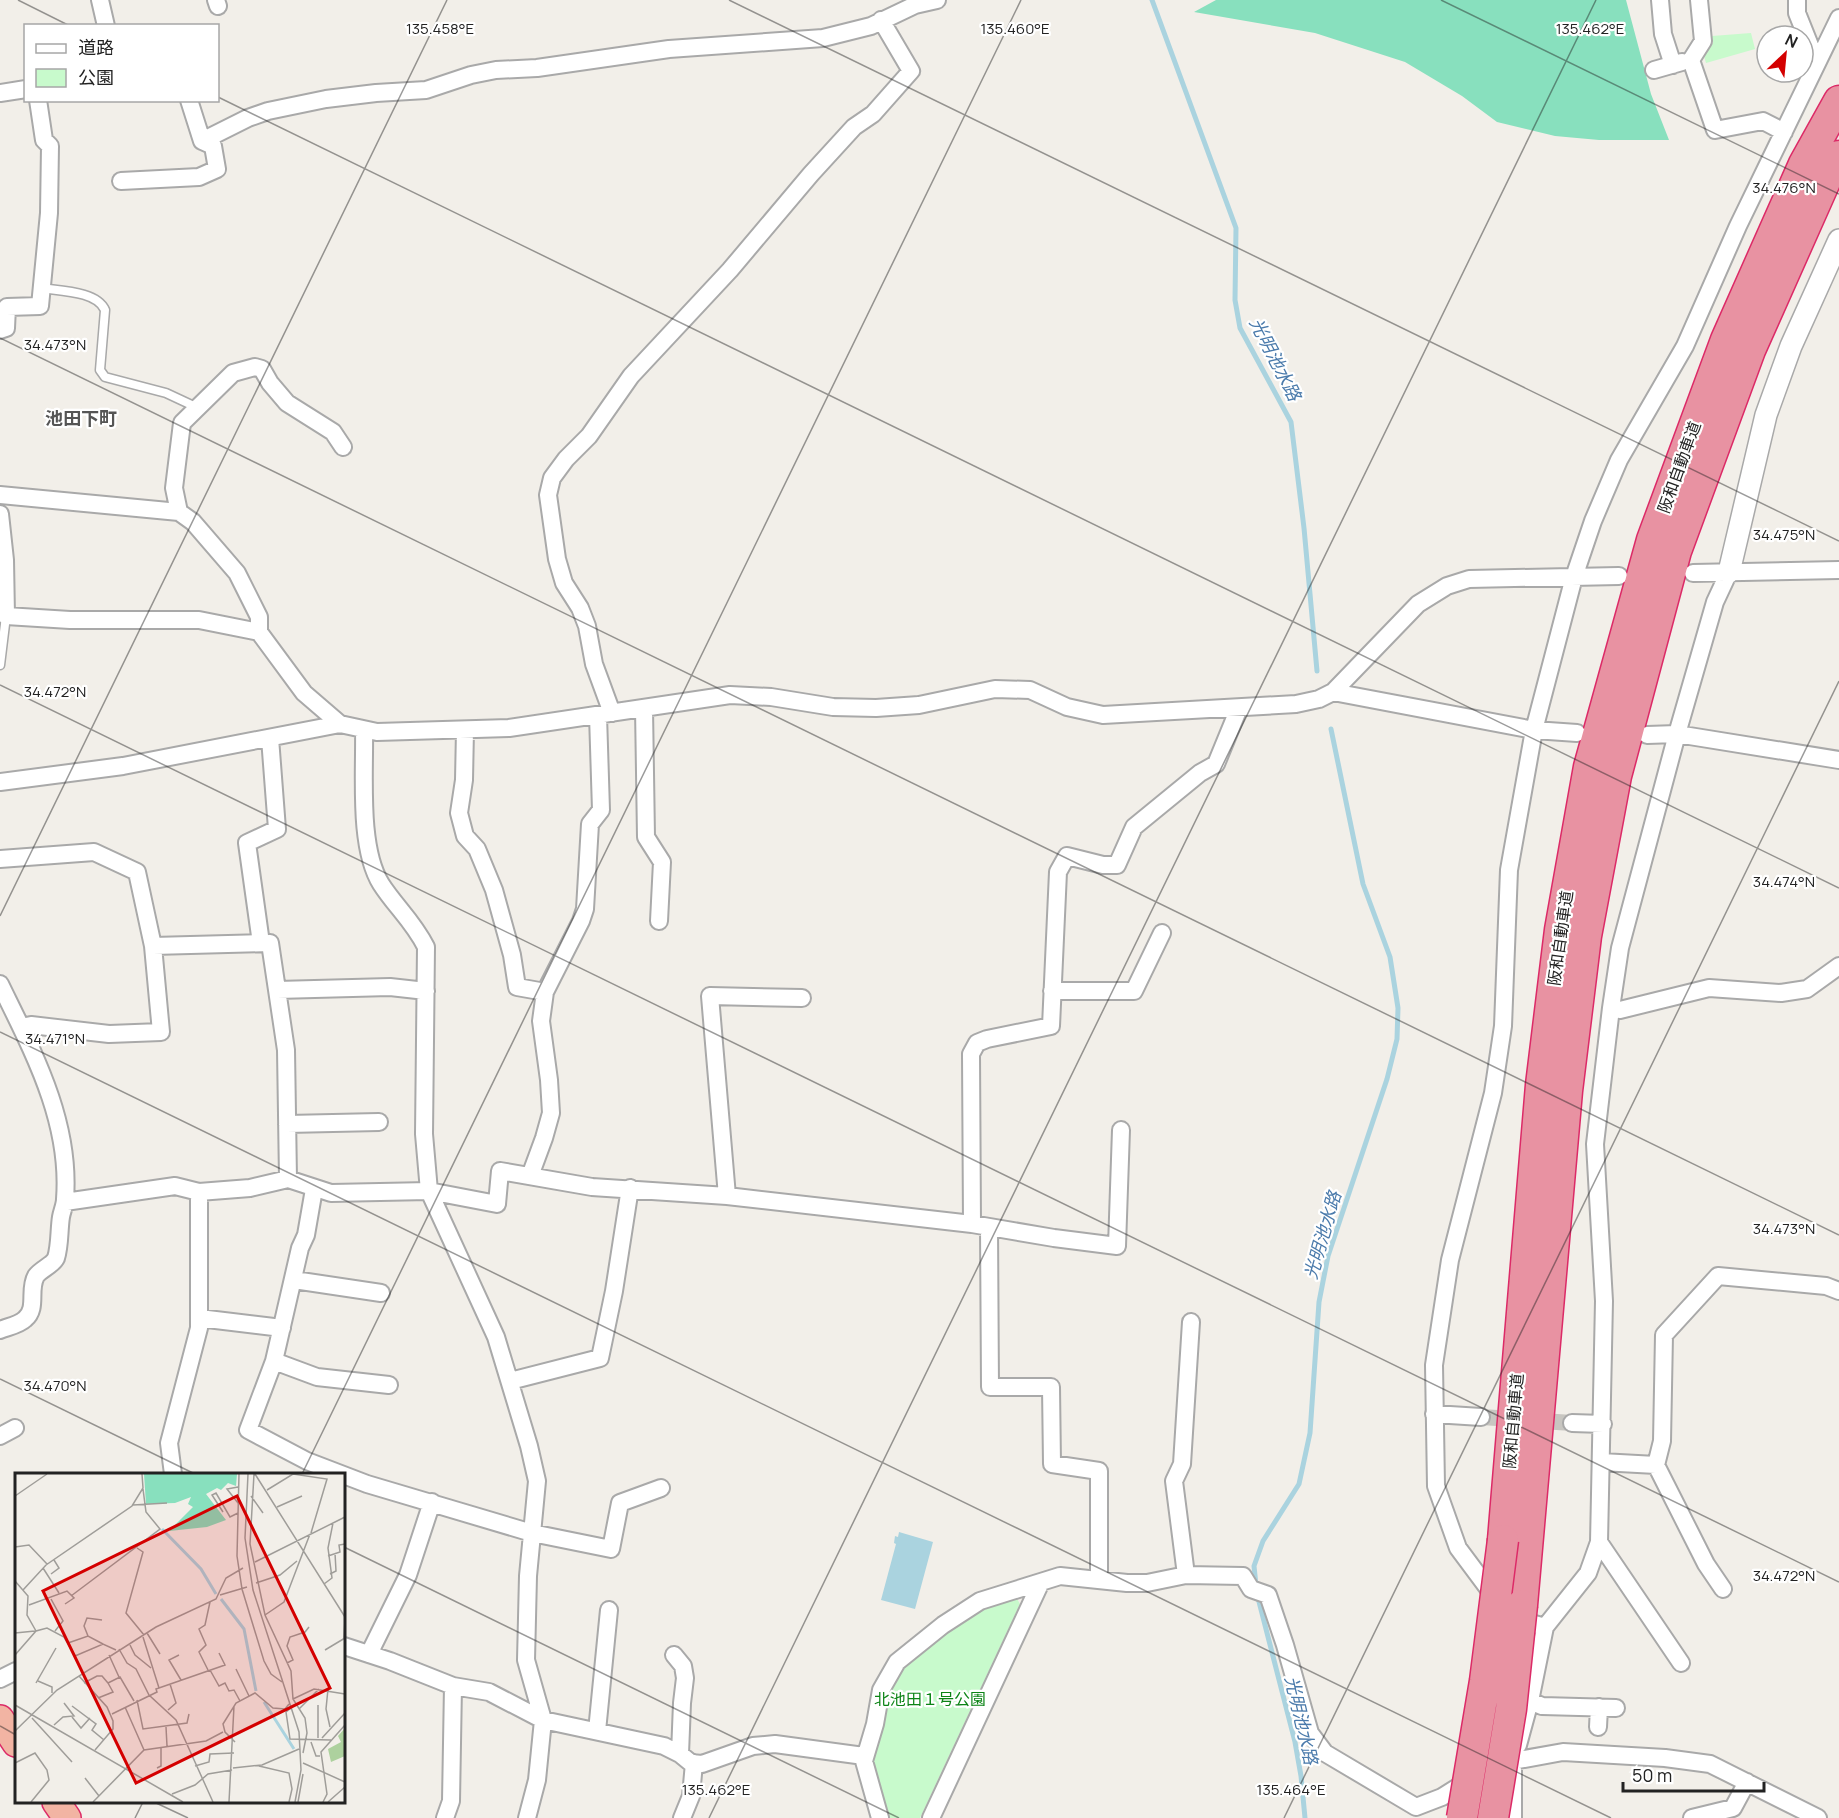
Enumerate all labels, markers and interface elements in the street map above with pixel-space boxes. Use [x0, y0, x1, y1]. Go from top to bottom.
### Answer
text: 135.458°E [406, 18, 474, 39]
text: 135.460°E [980, 18, 1050, 39]
text: 135.462°E [1556, 18, 1624, 39]
legend [24, 24, 219, 102]
north arrow [1755, 24, 1815, 84]
text: N [1782, 28, 1802, 53]
text: 道路 [78, 35, 114, 59]
text: 公園 [78, 65, 114, 89]
text: 34.476°N [1752, 177, 1816, 198]
water label: 光明池水路 [1245, 313, 1308, 406]
text: 34.473°N [24, 334, 86, 355]
district label: 池田下町 [45, 406, 117, 430]
street label: 阪和自動車道 [1652, 418, 1706, 516]
text: 34.475°N [1753, 524, 1815, 545]
text: 34.472°N [24, 681, 86, 702]
text: 34.474°N [1753, 871, 1815, 892]
street label: 阪和自動車道 [1542, 889, 1578, 987]
text: 34.471°N [25, 1028, 85, 1049]
water label: 光明池水路 [1298, 1187, 1346, 1282]
text: 34.473°N [1753, 1218, 1815, 1239]
street label: 阪和自動車道 [1498, 1372, 1528, 1470]
text: 34.470°N [23, 1375, 87, 1396]
inset map [15, 1473, 345, 1803]
text: 34.472°N [1753, 1565, 1815, 1586]
water label: 光明池水路 [1280, 1673, 1324, 1768]
park label: 北池田１号公園 [874, 1688, 986, 1710]
scale bar [1623, 1755, 1764, 1793]
text: 50 m [1632, 1763, 1672, 1787]
text: 135.462°E [682, 1779, 750, 1800]
text: 135.464°E [1257, 1779, 1325, 1800]

